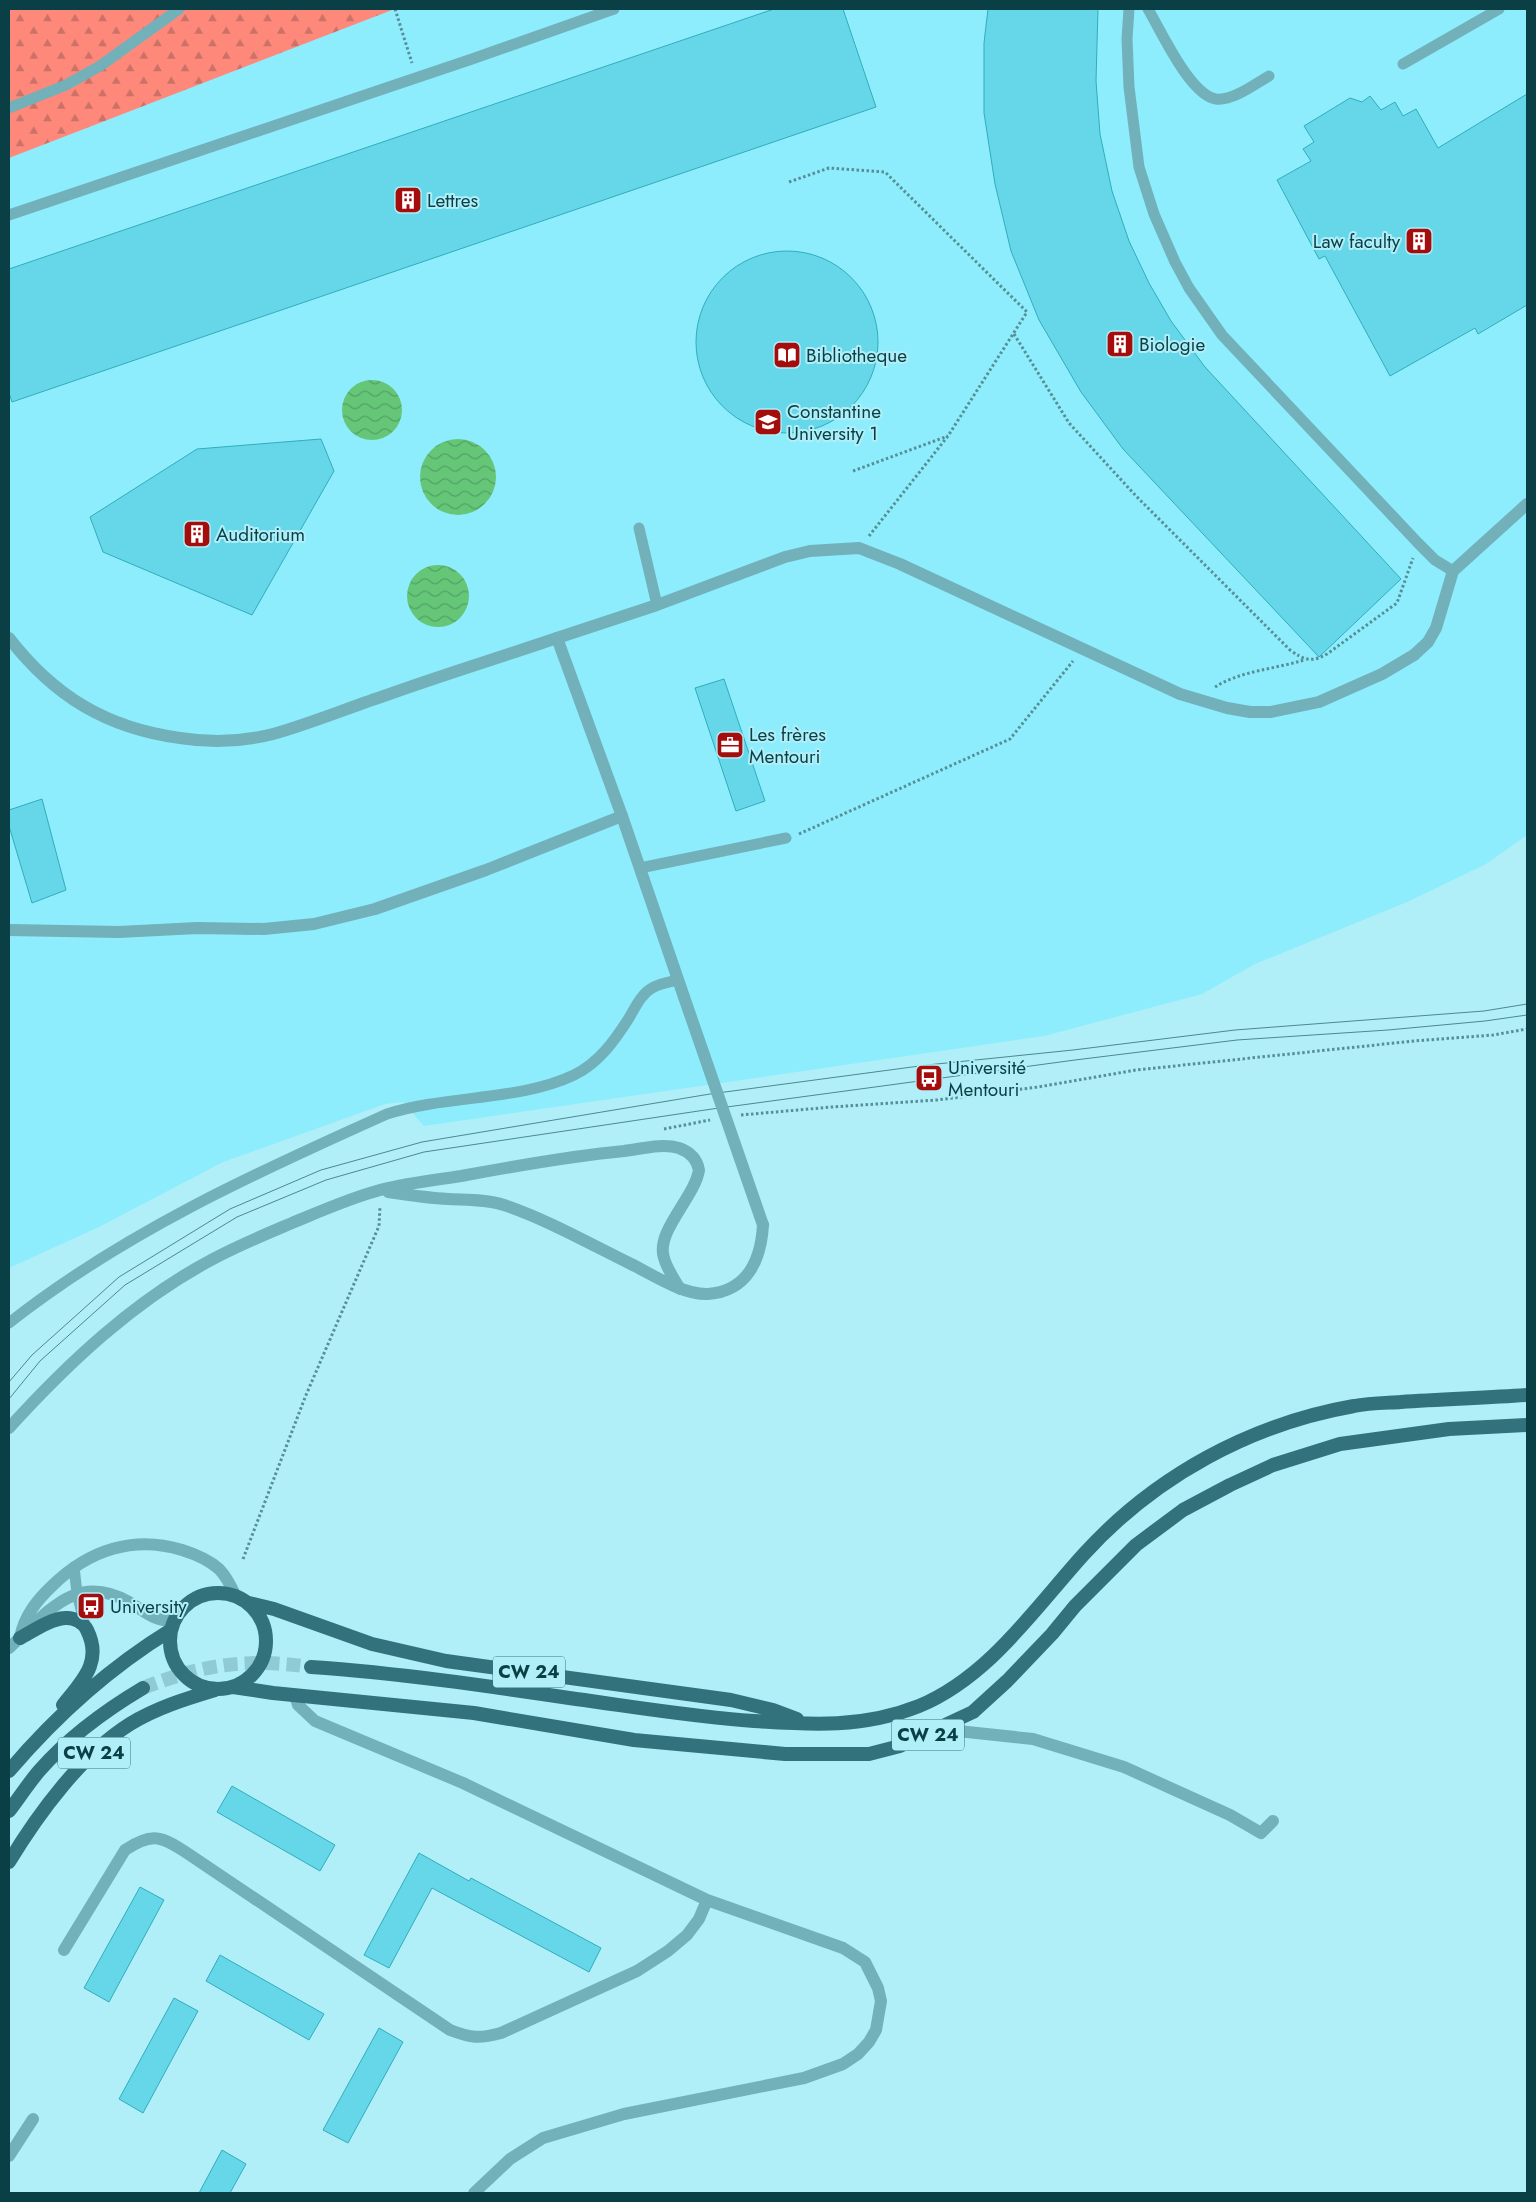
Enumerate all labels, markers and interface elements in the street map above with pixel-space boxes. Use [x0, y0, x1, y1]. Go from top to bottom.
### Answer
building icon: Lettres [393, 185, 423, 215]
place label: Lettres [427, 187, 478, 214]
building icon: Law faculty [1404, 226, 1434, 256]
place label: Law faculty [1313, 228, 1401, 255]
building icon: Biologie [1105, 329, 1135, 359]
place label: Biologie [1139, 331, 1205, 358]
library icon: Bibliotheque [772, 340, 802, 370]
place label: Bibliotheque [806, 342, 907, 369]
place label: Constantine University 1 [787, 398, 881, 447]
school or university icon: Constantine University 1 [753, 407, 783, 437]
building icon: Auditorium [182, 519, 212, 549]
place label: Auditorium [216, 521, 305, 548]
place label: Les frères Mentouri [749, 721, 826, 770]
office icon: Les frères Mentouri [715, 730, 745, 760]
place label: Université Mentouri [948, 1054, 1026, 1103]
bus stop icon: Université Mentouri [914, 1063, 944, 1093]
bus stop icon: University [76, 1591, 106, 1621]
place label: University [110, 1593, 187, 1620]
road number: CW 24 [493, 1656, 565, 1688]
road number: CW 24 [892, 1720, 964, 1750]
road number: CW 24 [58, 1738, 130, 1769]

